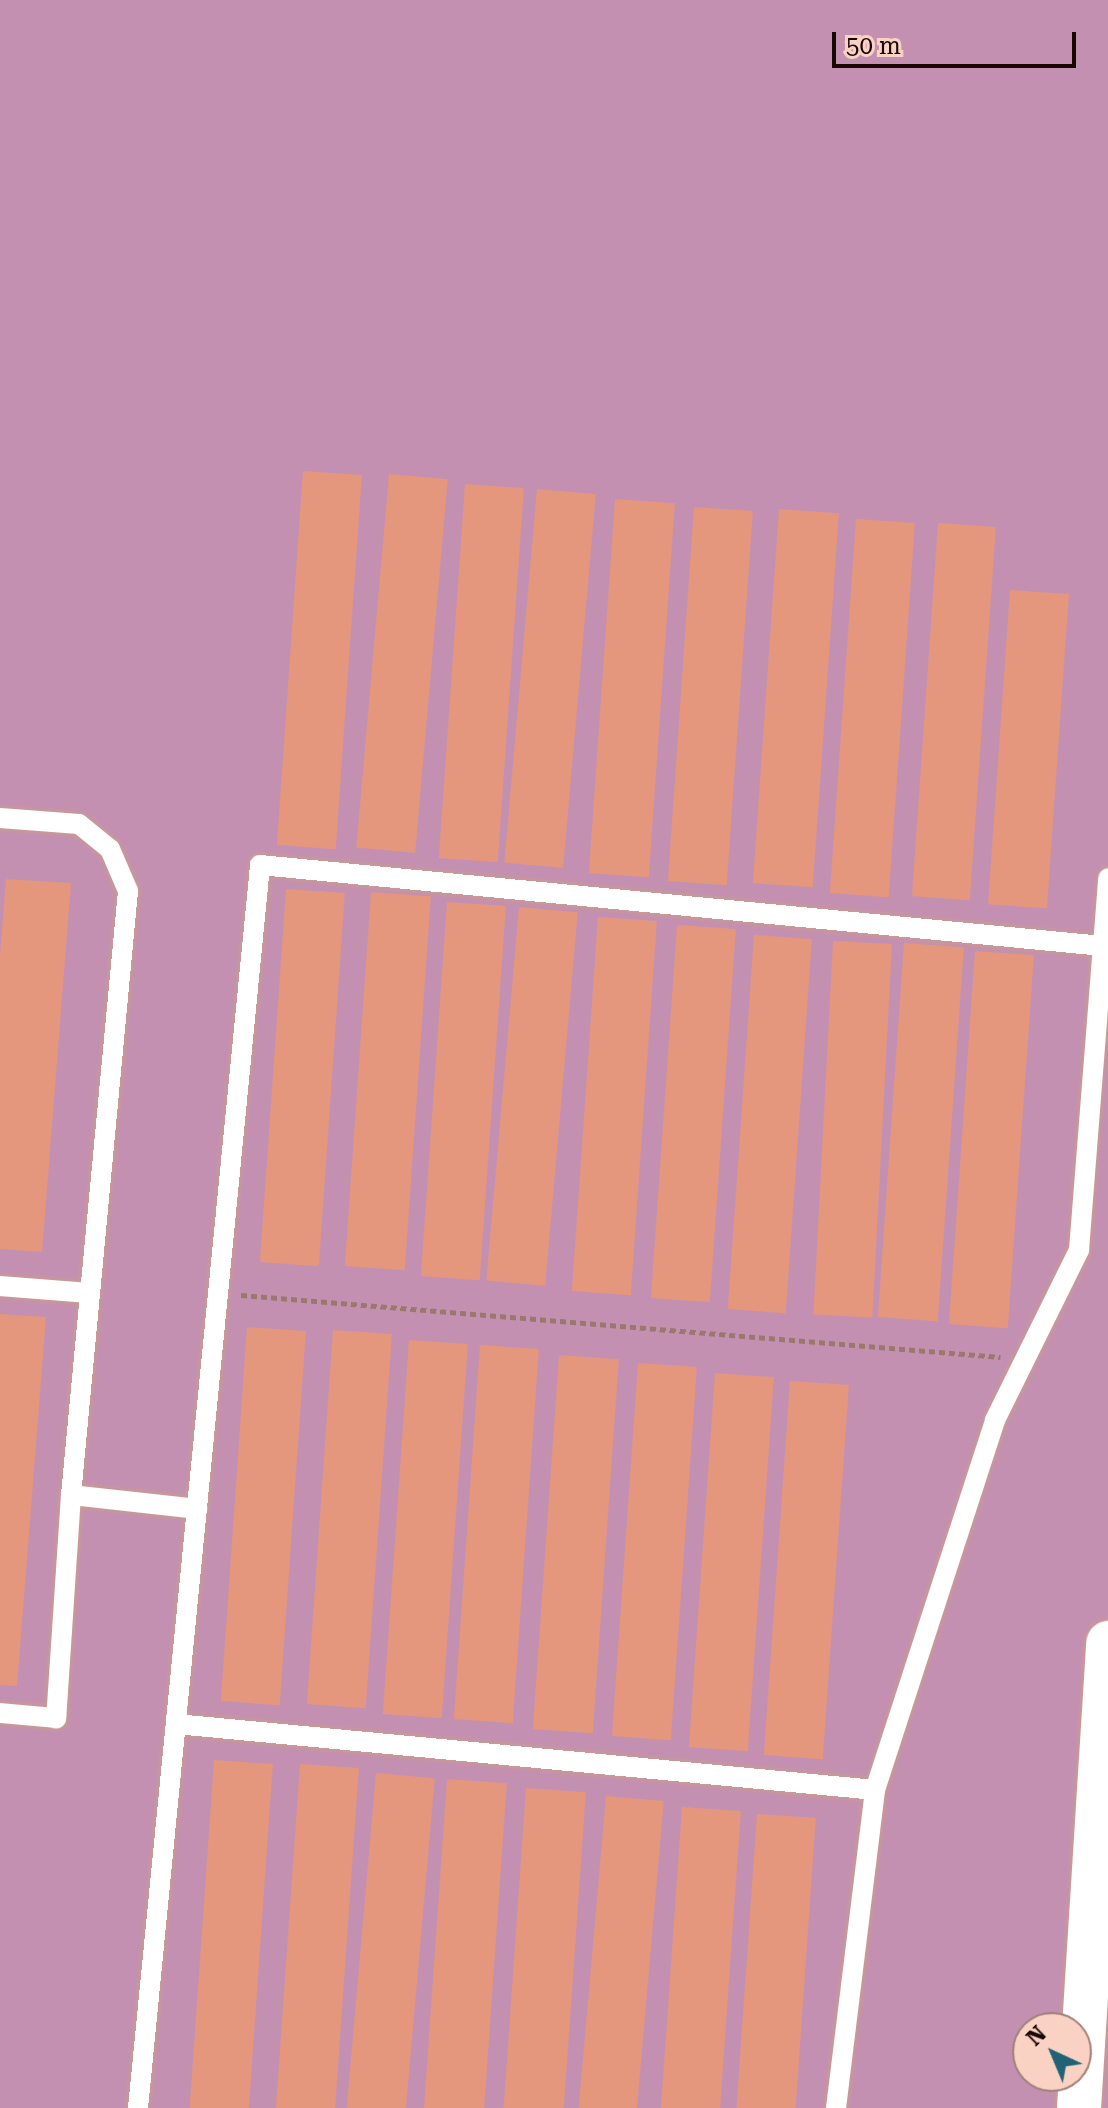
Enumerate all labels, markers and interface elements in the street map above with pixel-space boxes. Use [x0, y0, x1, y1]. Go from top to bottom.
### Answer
scale bar [836, 16, 1080, 66]
text: 50 m [846, 32, 901, 60]
north arrow [1012, 2012, 1092, 2092]
text: N [1022, 2021, 1051, 2051]

